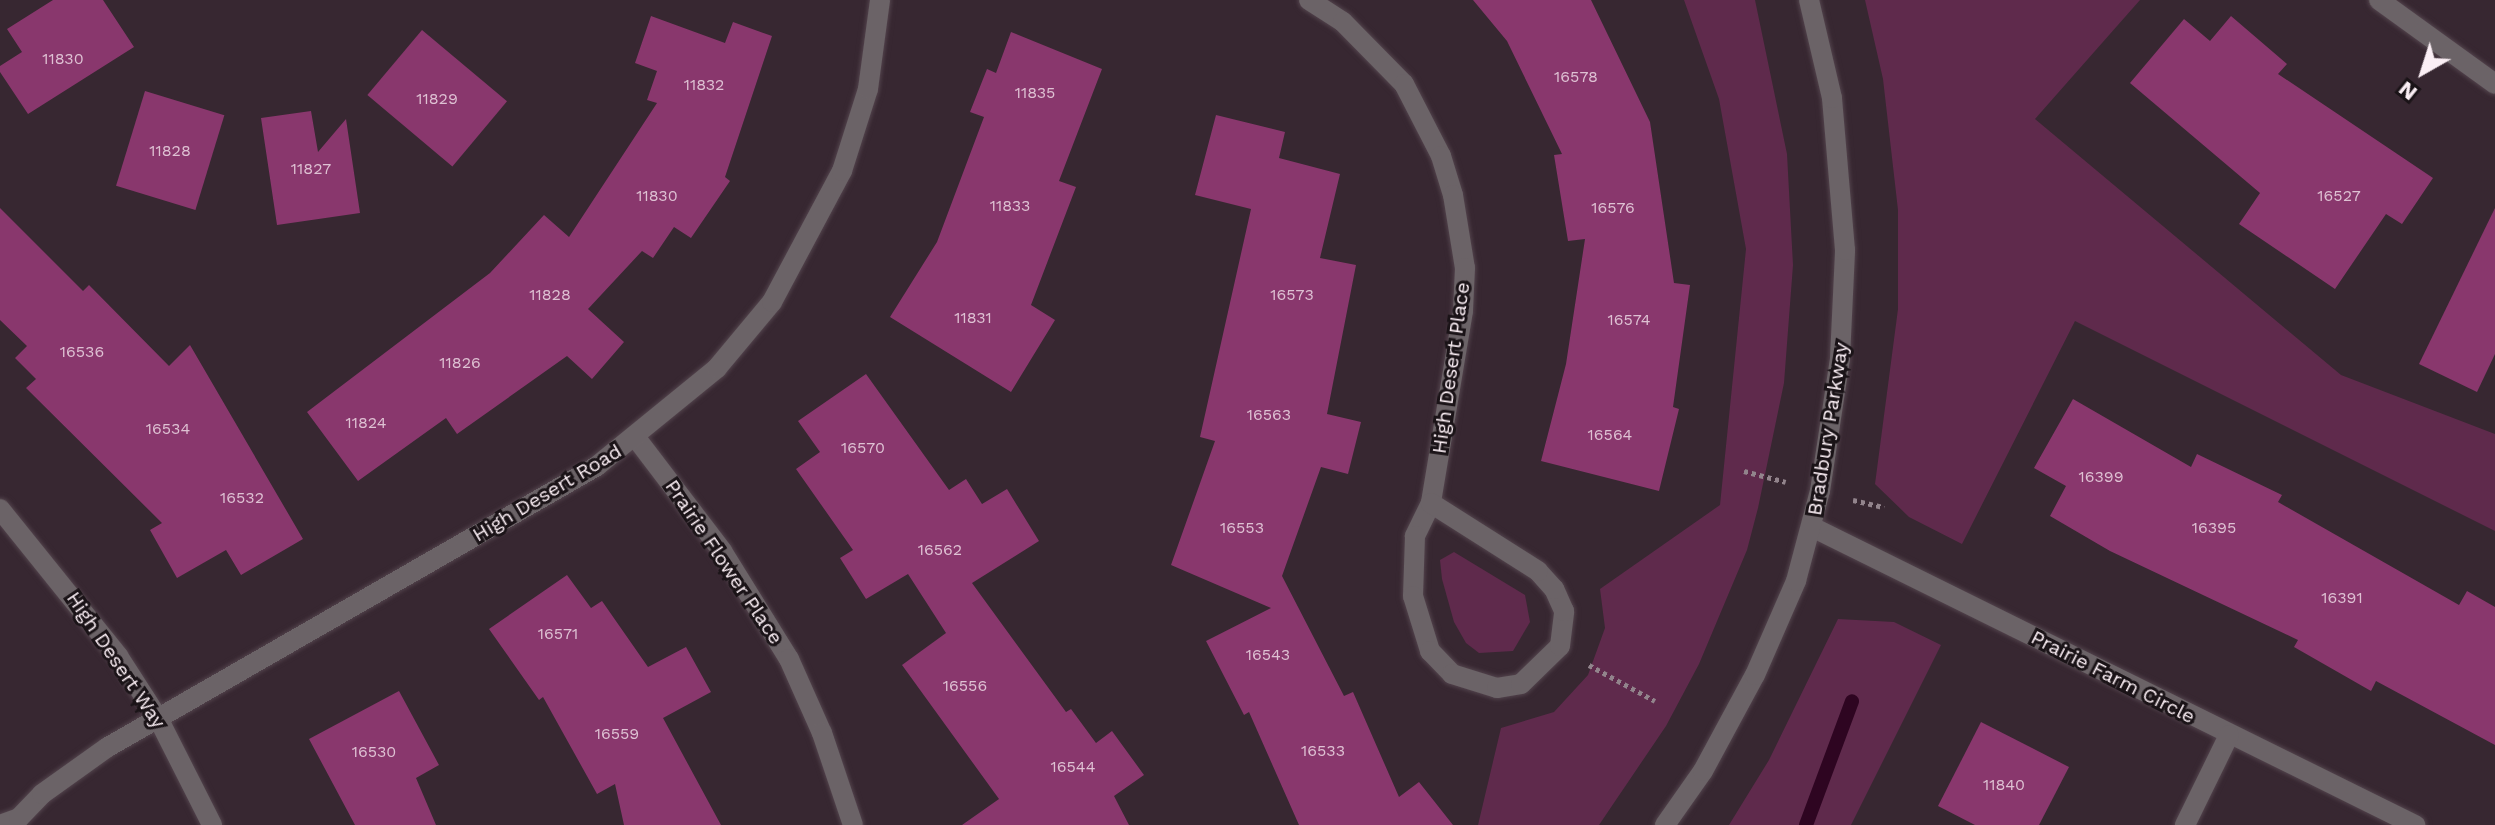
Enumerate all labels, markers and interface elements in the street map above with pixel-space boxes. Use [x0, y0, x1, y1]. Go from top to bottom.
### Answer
north arrow [2383, 32, 2463, 112]
house number: 11830 [42, 49, 84, 69]
house number: 16578 [1554, 67, 1598, 87]
house number: 11832 [684, 75, 724, 95]
text: N [2393, 76, 2422, 106]
house number: 11835 [1015, 83, 1055, 103]
house number: 11829 [416, 89, 458, 109]
house number: 11828 [149, 141, 191, 161]
house number: 11827 [291, 159, 331, 179]
house number: 11830 [636, 186, 678, 206]
house number: 16527 [2317, 186, 2361, 206]
house number: 11833 [990, 196, 1030, 216]
house number: 16576 [1591, 198, 1635, 218]
street label: High Desert Place [1427, 281, 1475, 455]
house number: 11828 [529, 285, 571, 305]
house number: 16573 [1270, 285, 1314, 305]
house number: 11831 [954, 308, 992, 328]
house number: 16574 [1608, 310, 1650, 330]
street label: Bradbury Parkway [1802, 340, 1854, 518]
house number: 16536 [60, 342, 104, 362]
house number: 11826 [439, 353, 481, 373]
house number: 16563 [1247, 405, 1291, 425]
house number: 11824 [346, 413, 386, 433]
house number: 16534 [146, 419, 190, 439]
house number: 16564 [1588, 425, 1632, 445]
house number: 16570 [841, 438, 885, 458]
street label: High Desert Road [468, 439, 626, 547]
house number: 16399 [2078, 467, 2124, 487]
street label: Prairie Flower Place [660, 475, 788, 649]
house number: 16532 [220, 488, 264, 508]
house number: 16553 [1220, 518, 1264, 538]
house number: 16395 [2192, 518, 2236, 538]
house number: 16562 [918, 540, 962, 560]
street label: High Desert Way [61, 587, 171, 733]
house number: 16391 [2321, 588, 2363, 608]
house number: 16571 [538, 624, 578, 644]
street label: Prairie Farm Circle [2027, 625, 2199, 729]
house number: 16543 [1246, 645, 1290, 665]
house number: 16556 [943, 676, 987, 696]
house number: 16559 [595, 724, 639, 744]
house number: 16533 [1301, 741, 1345, 761]
house number: 16530 [352, 742, 396, 762]
house number: 16544 [1051, 757, 1095, 777]
house number: 11840 [1983, 775, 2025, 795]

